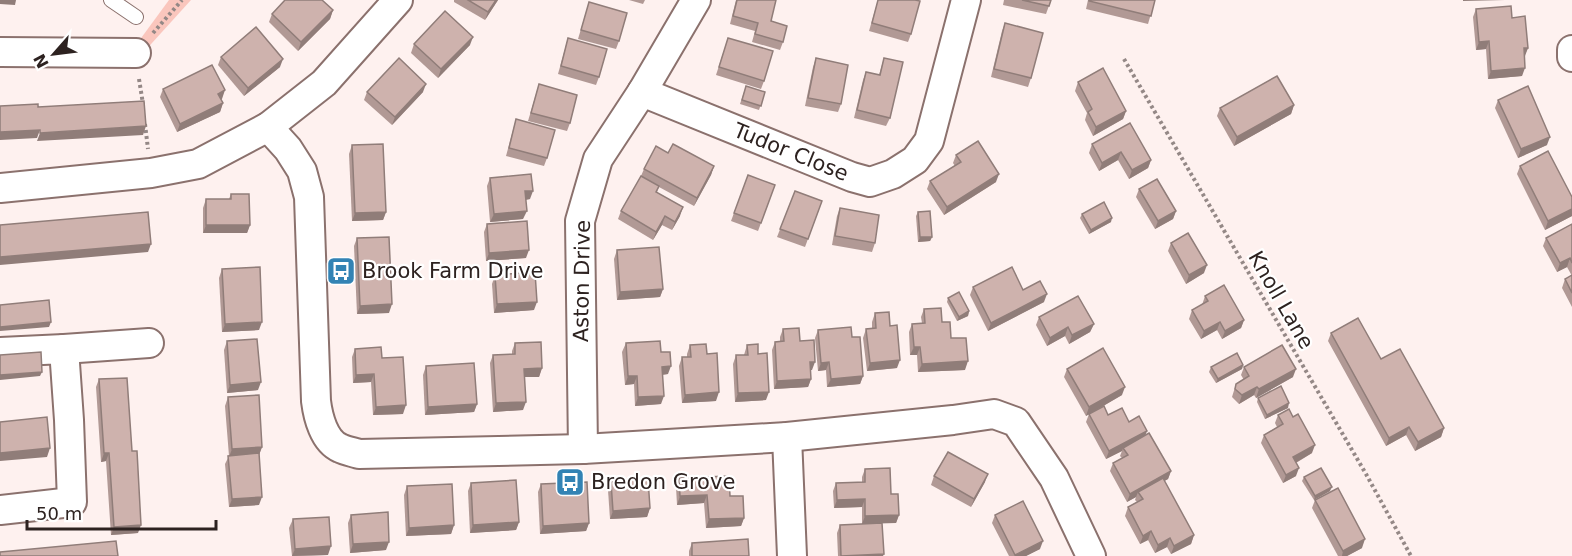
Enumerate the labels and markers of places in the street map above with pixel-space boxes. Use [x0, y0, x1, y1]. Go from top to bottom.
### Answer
bus stop icon: Brook Farm Drive [325, 255, 357, 287]
place label: Brook Farm Drive [362, 259, 544, 283]
bus stop icon: Bredon Grove [554, 466, 586, 498]
place label: Bredon Grove [591, 470, 735, 494]

